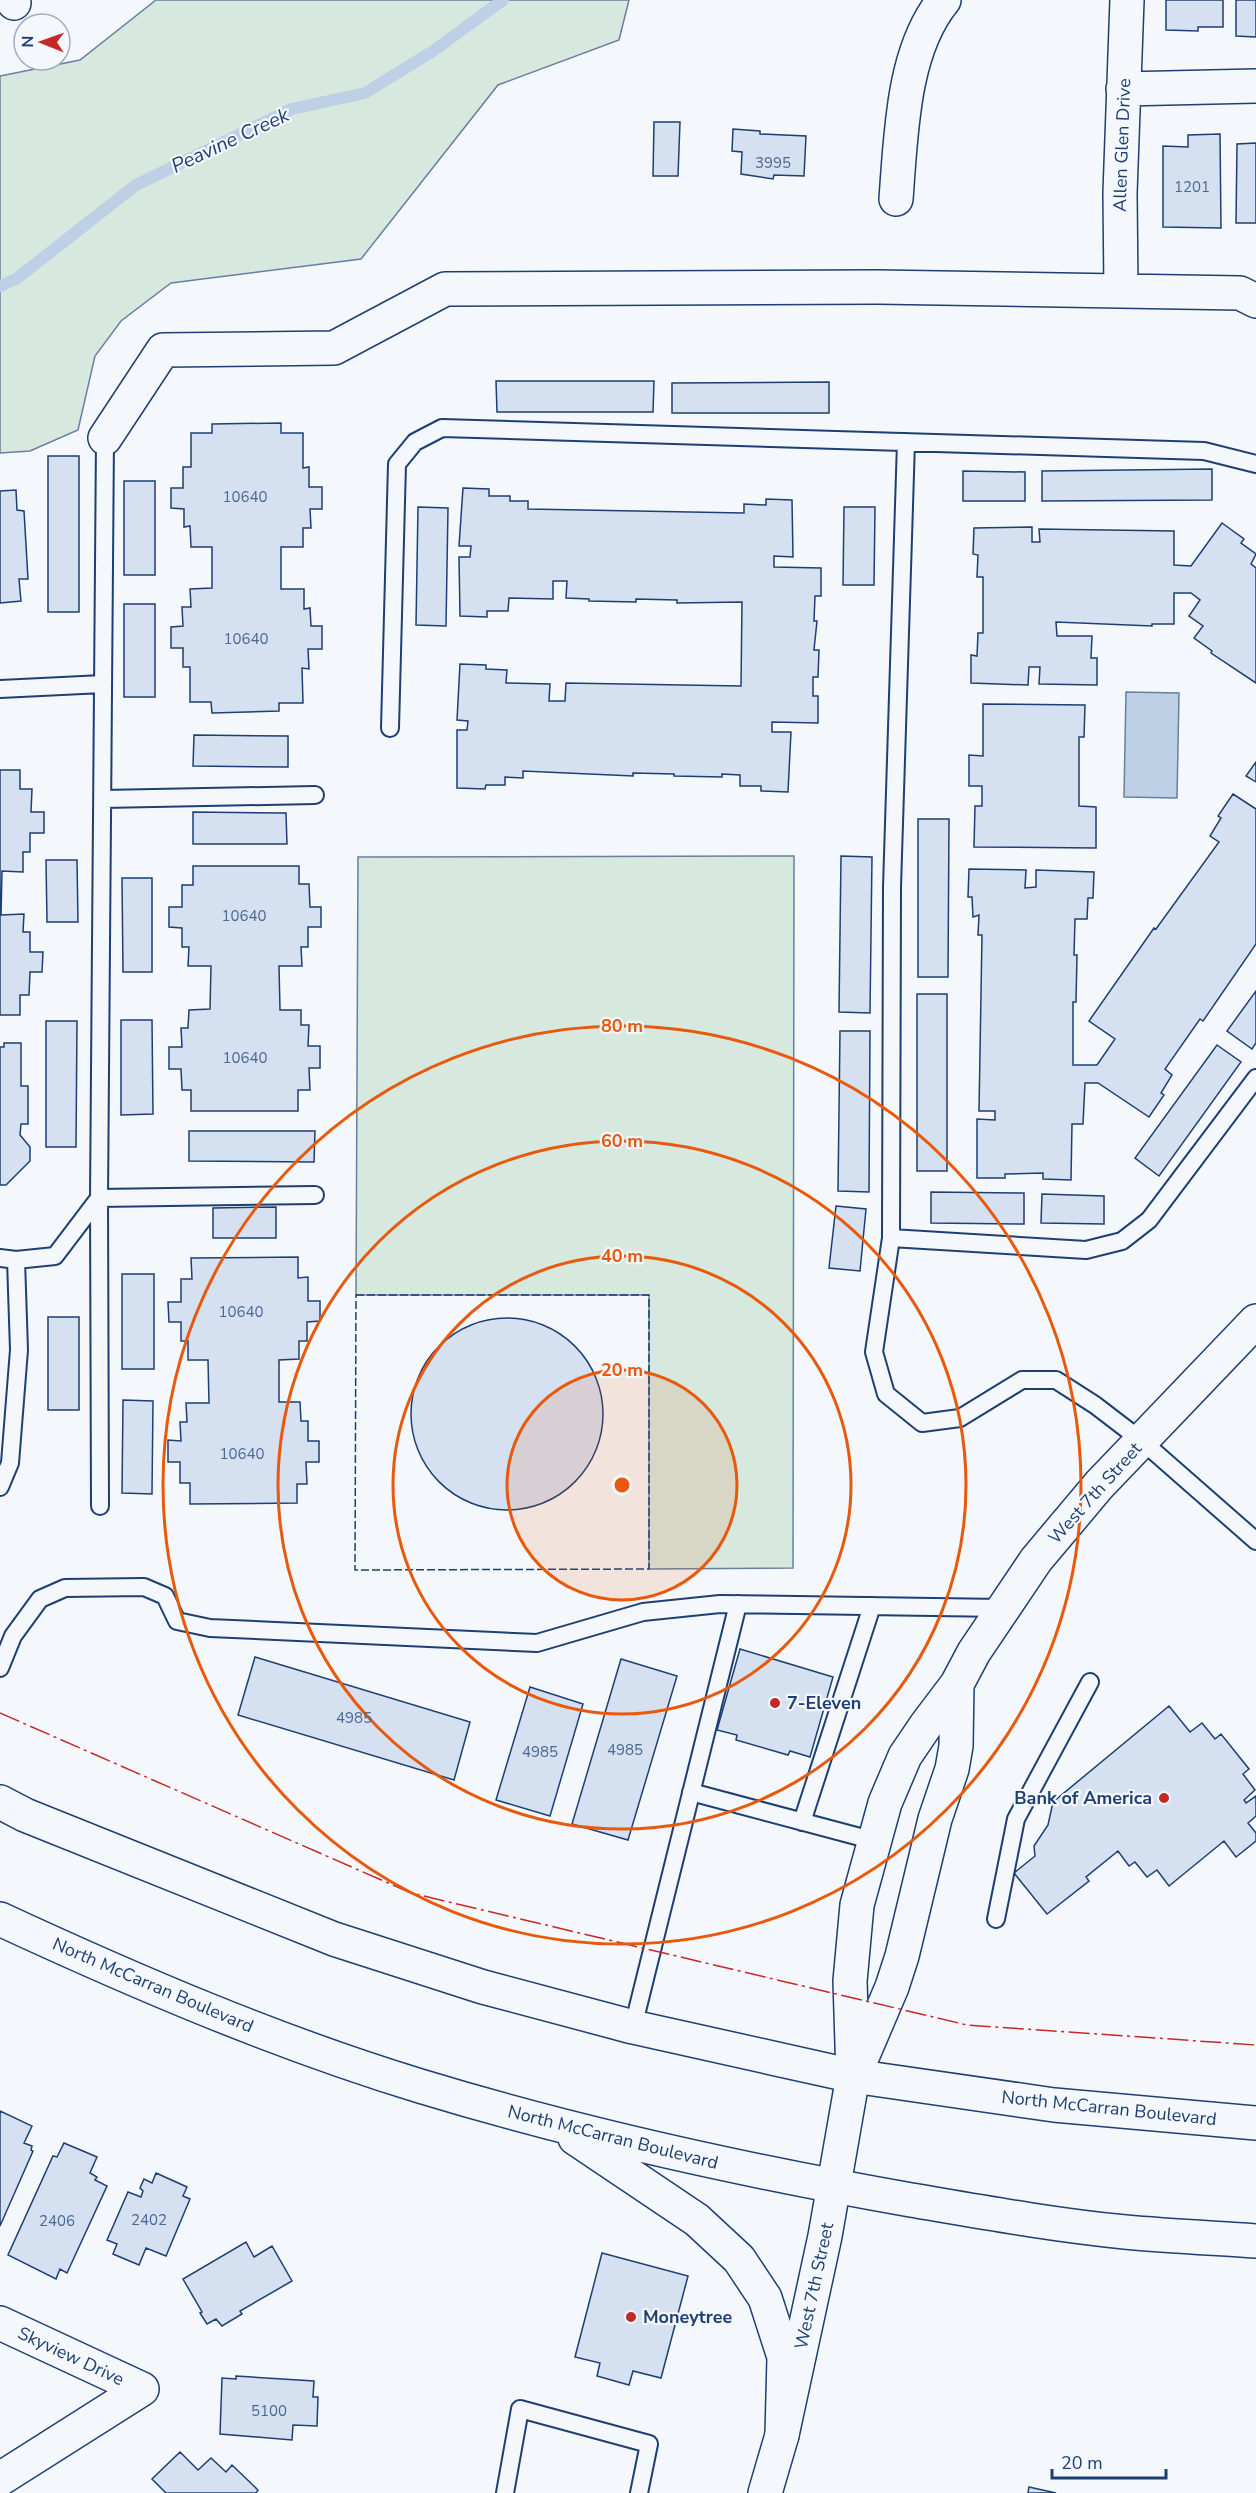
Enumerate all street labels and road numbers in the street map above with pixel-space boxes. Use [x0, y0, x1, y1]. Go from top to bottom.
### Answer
street label: Allen Glen Drive [1108, 78, 1136, 212]
street label: West 7th Street [1043, 1437, 1148, 1549]
street label: North McCarran Boulevard [49, 1932, 257, 2038]
street label: North McCarran Boulevard [1000, 2085, 1218, 2131]
street label: North McCarran Boulevard [505, 2099, 721, 2175]
street label: West 7th Street [789, 2220, 839, 2352]
street label: Skyview Drive [14, 2321, 128, 2391]

